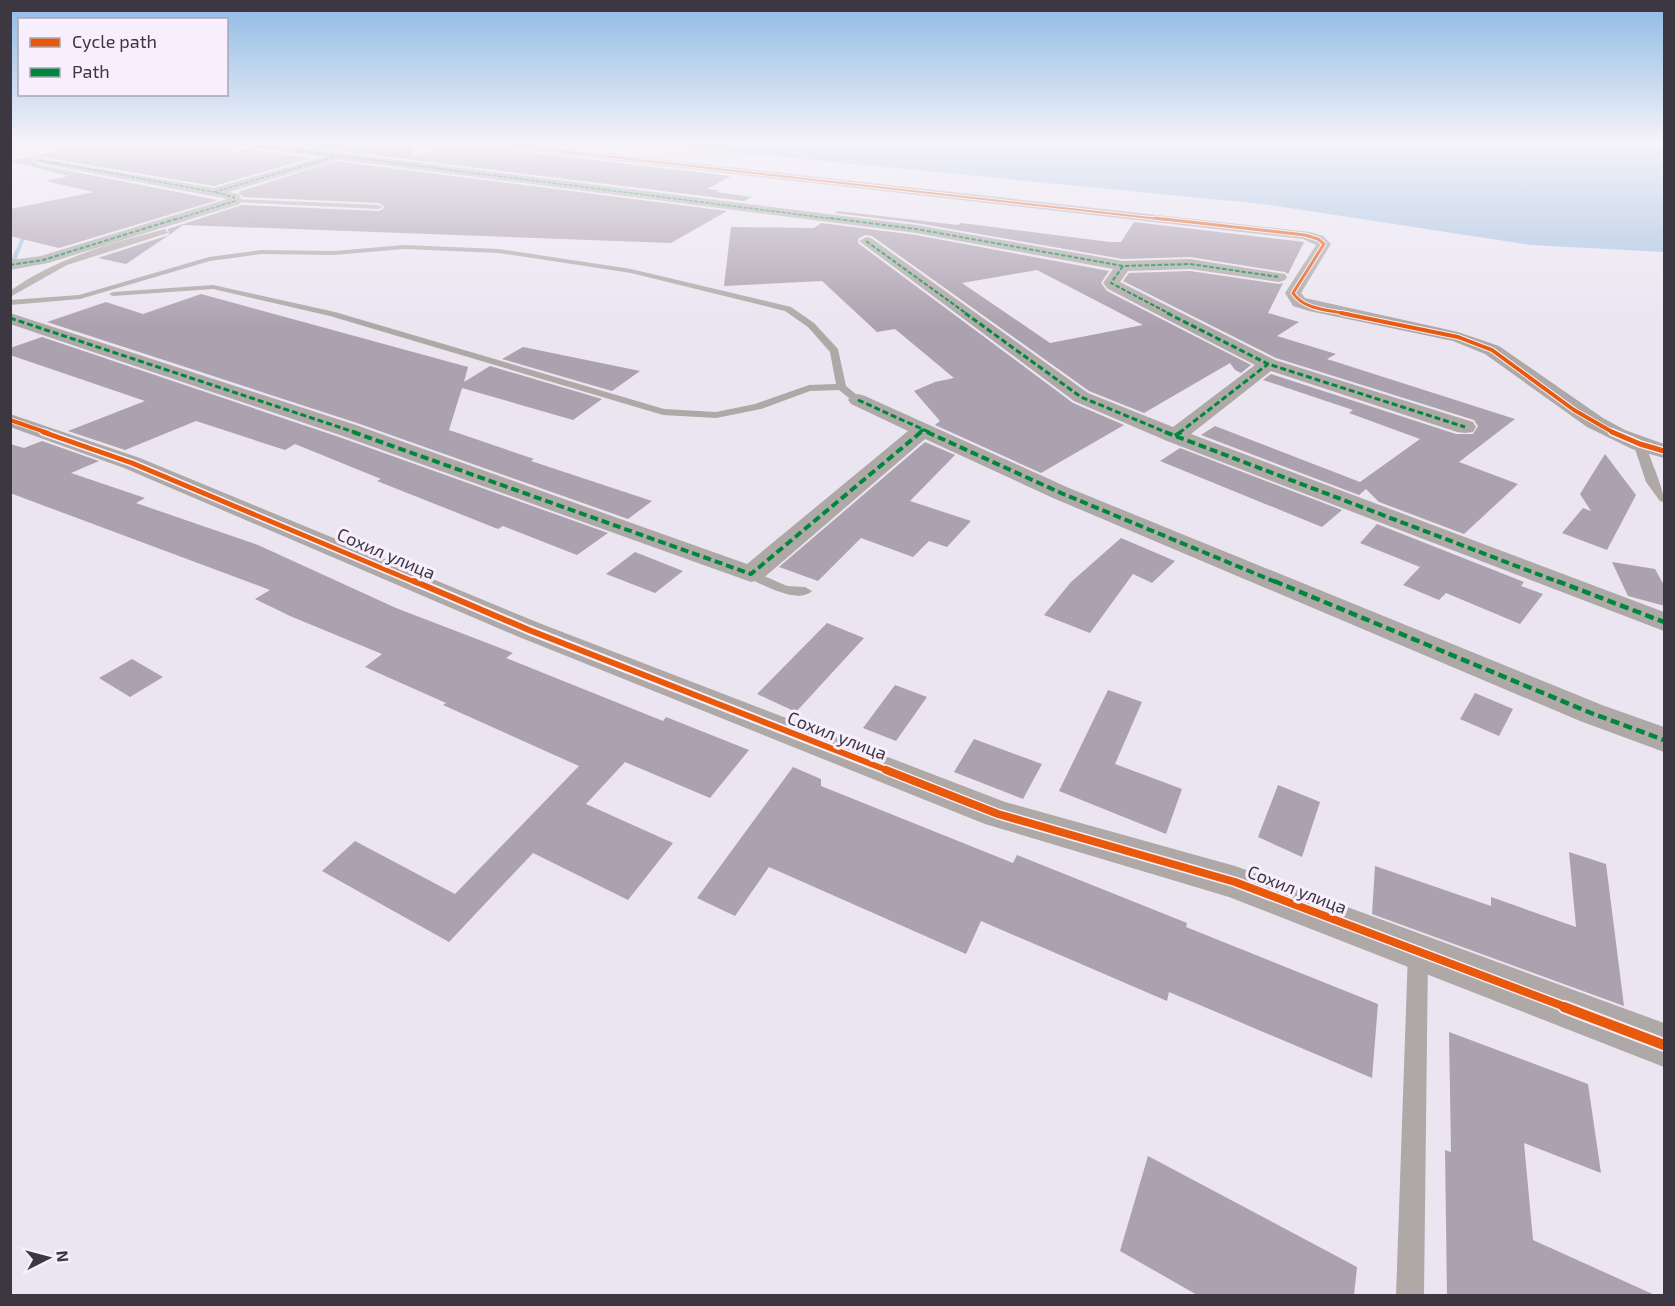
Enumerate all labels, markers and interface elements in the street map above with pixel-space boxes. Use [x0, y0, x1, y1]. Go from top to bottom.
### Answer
legend [18, 18, 228, 96]
text: Cycle path [72, 30, 157, 52]
text: Path [72, 60, 110, 82]
street label: Сохил улица [334, 522, 439, 584]
street label: Сохил улица [785, 706, 890, 764]
street label: Сохил улица [1245, 860, 1350, 918]
north arrow [18, 1228, 78, 1288]
text: N [53, 1250, 73, 1263]

